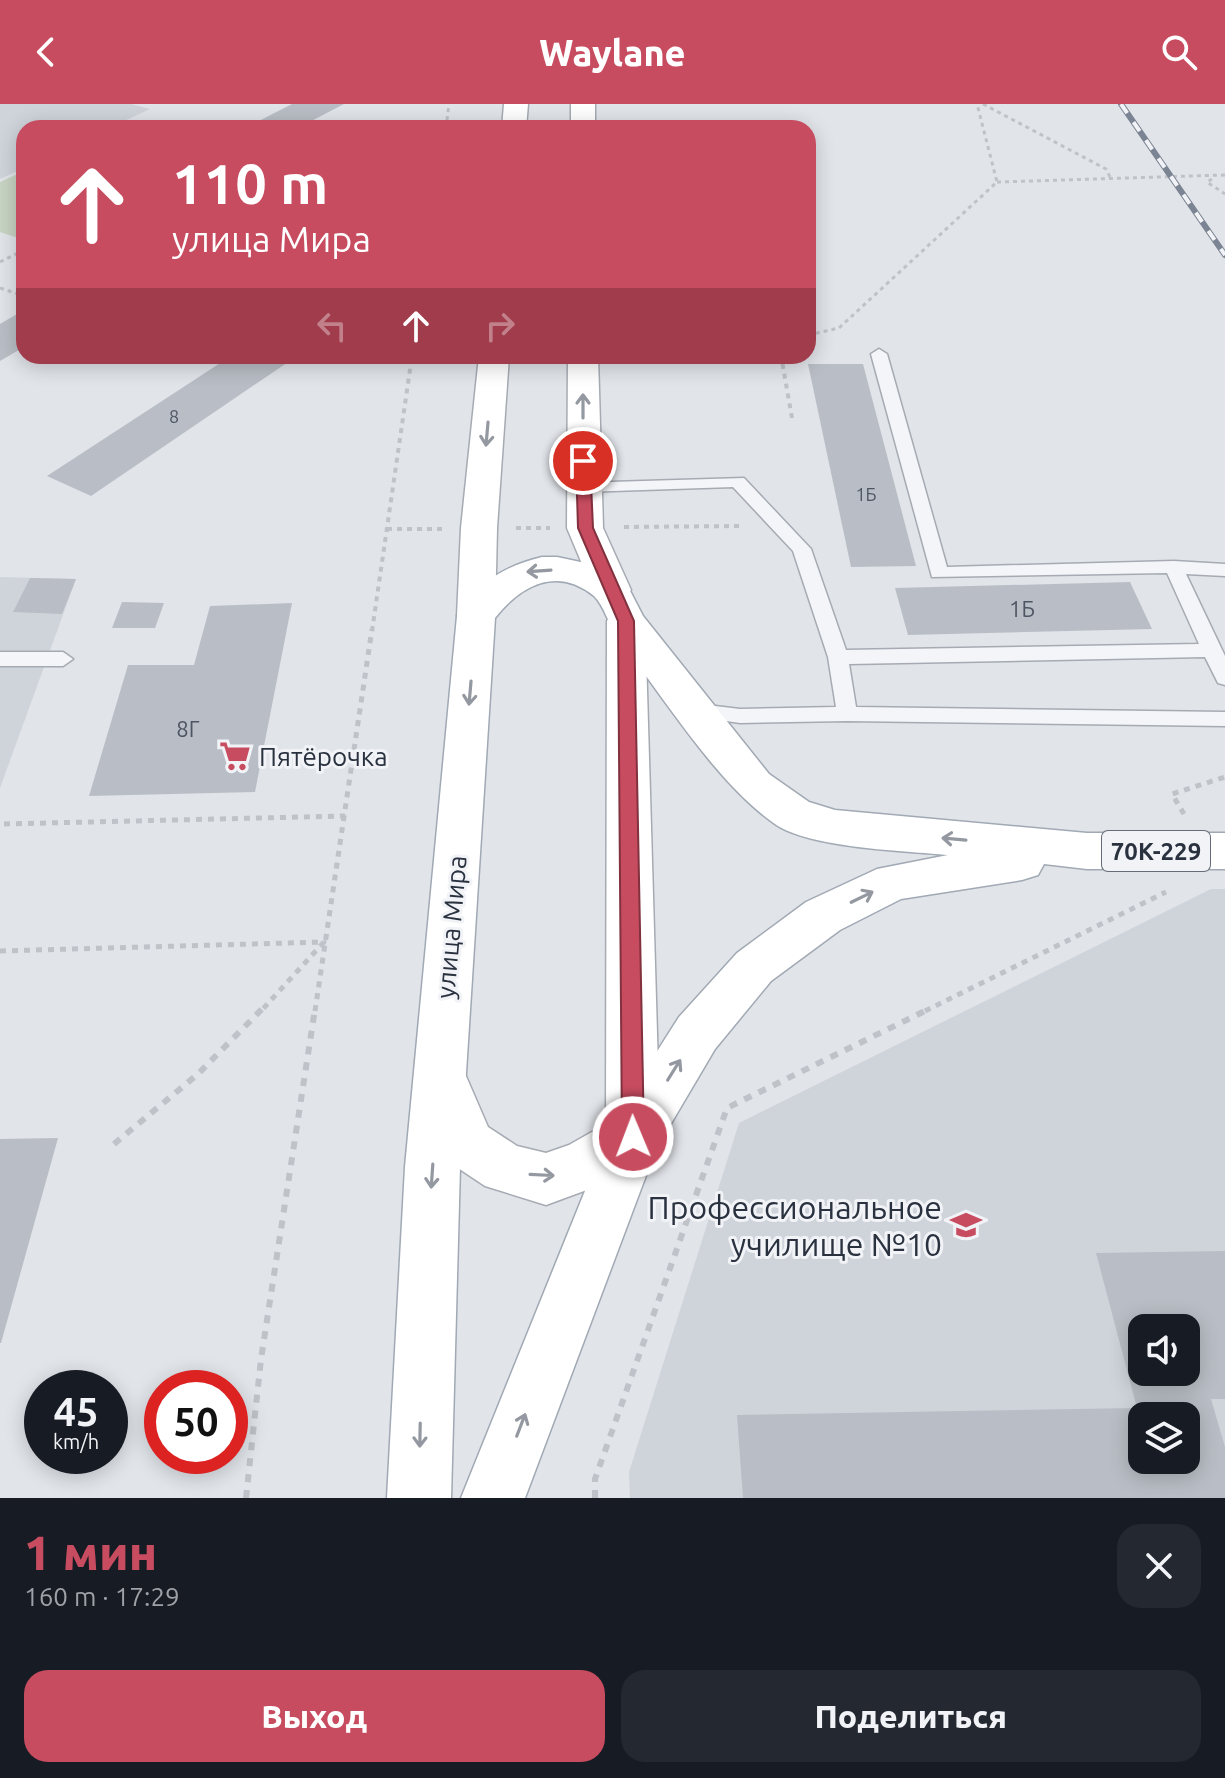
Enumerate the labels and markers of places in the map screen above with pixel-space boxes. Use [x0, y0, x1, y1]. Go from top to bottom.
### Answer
pin [549, 427, 617, 495]
supermarket icon: Пятёрочка [218, 739, 252, 773]
place label: Пятёрочка [259, 742, 388, 771]
place label: Профессиональное училище №10 [648, 1189, 942, 1262]
school or university icon: Профессиональное училище №10 [949, 1208, 983, 1242]

